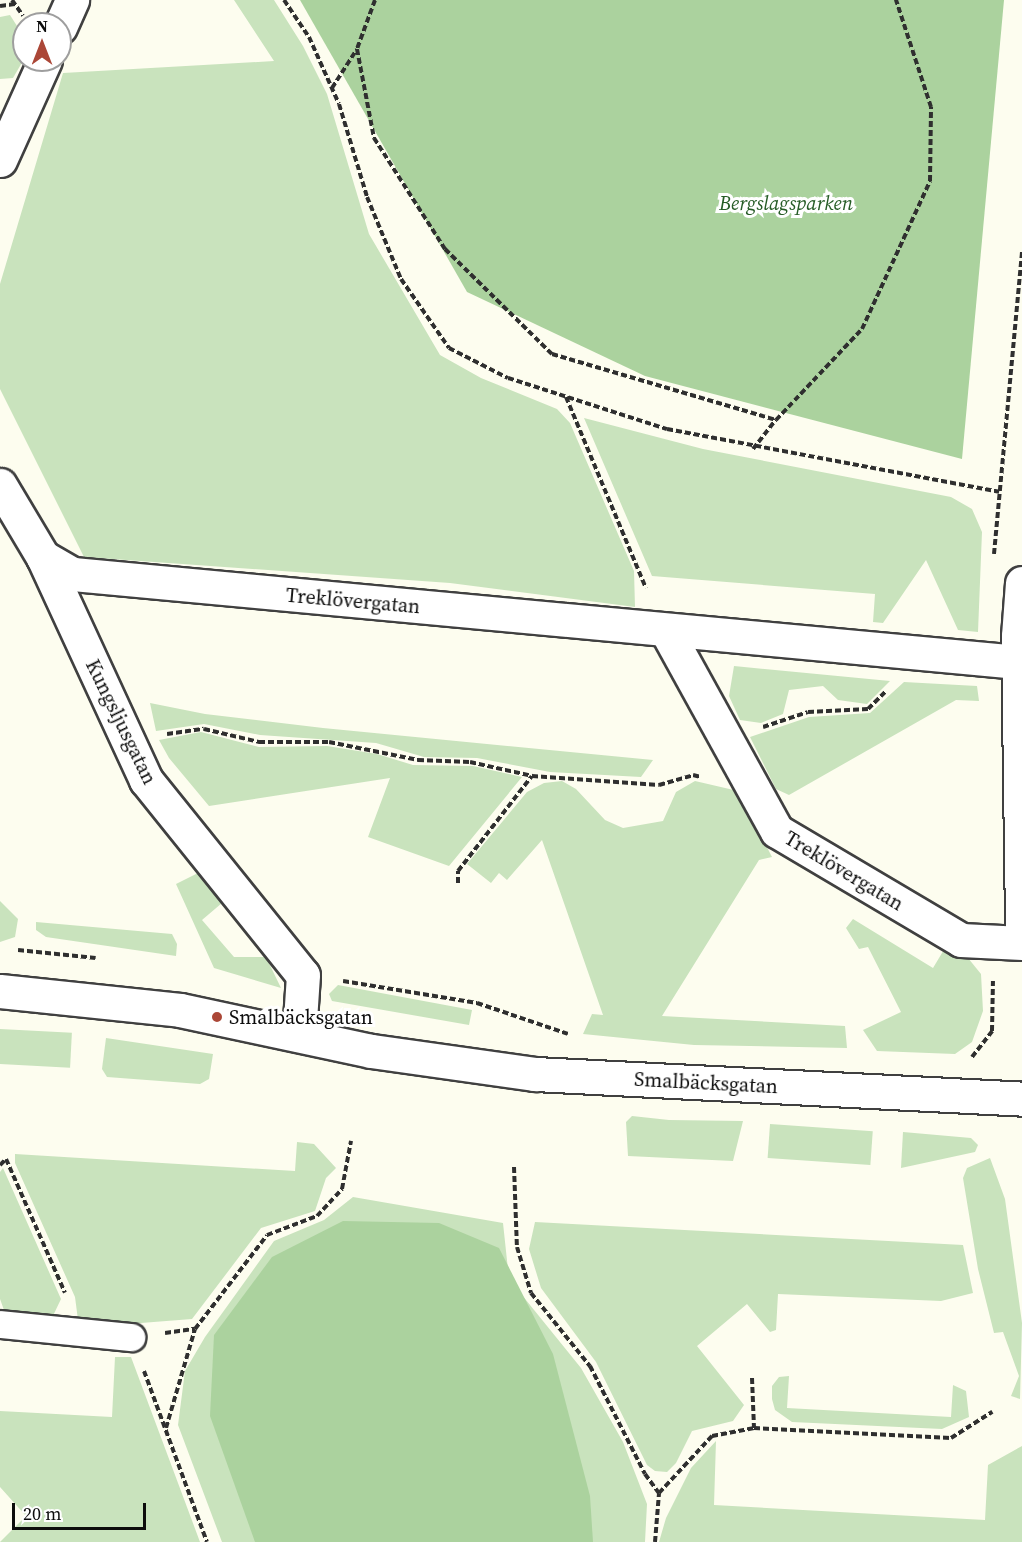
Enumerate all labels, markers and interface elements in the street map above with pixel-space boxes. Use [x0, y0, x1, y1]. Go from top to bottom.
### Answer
north arrow [12, 12, 72, 72]
text: N [36, 15, 48, 37]
park label: Bergslagsparken [719, 191, 853, 215]
street label: Treklövergatan [285, 583, 421, 619]
street label: Kungsljusgatan [80, 656, 162, 788]
street label: Treklövergatan [780, 826, 908, 916]
place label: Smalbäcksgatan [229, 1005, 373, 1029]
marker: Smalbäcksgatan [210, 1010, 224, 1024]
street label: Smalbäcksgatan [634, 1067, 778, 1099]
scale bar [15, 1491, 148, 1529]
text: 20 m [23, 1501, 61, 1526]

